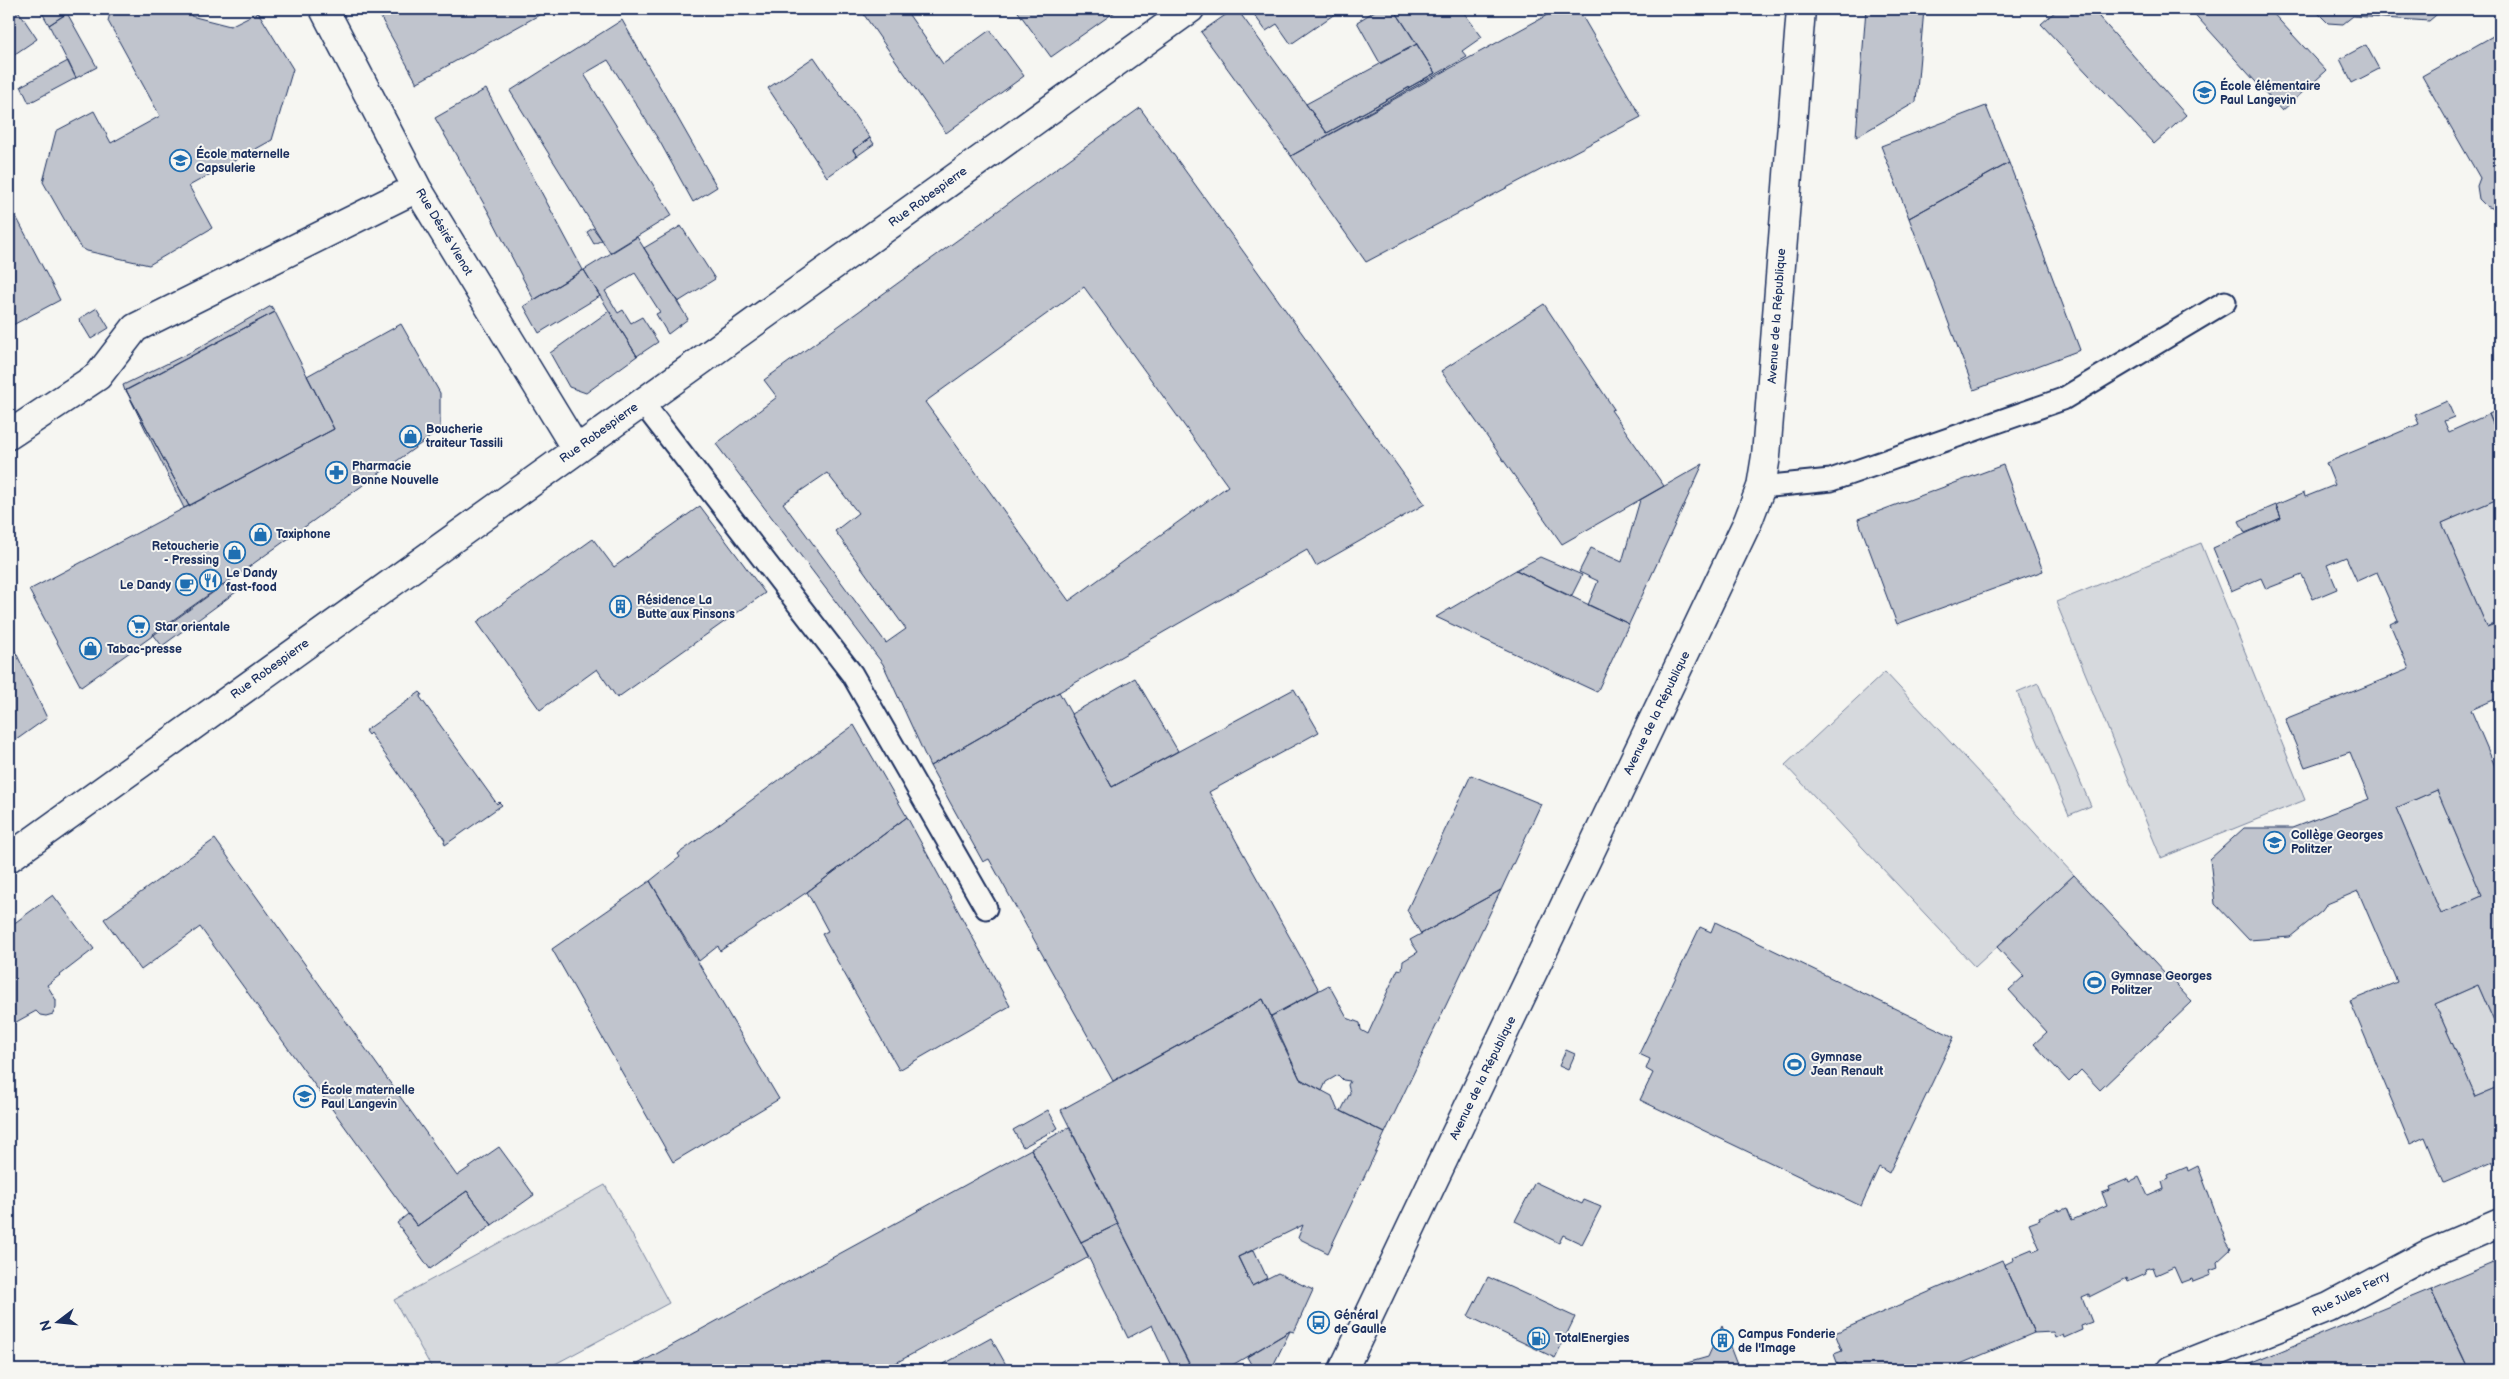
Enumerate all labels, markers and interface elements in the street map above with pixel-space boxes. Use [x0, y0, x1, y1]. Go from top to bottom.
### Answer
place label: École élémentaire Paul Langevin [2220, 77, 2321, 108]
school or university icon: École élémentaire Paul Langevin [2192, 81, 2216, 105]
place label: École maternelle Capsulerie [196, 145, 290, 176]
school or university icon: École maternelle Capsulerie [168, 149, 192, 173]
street label: Rue Robespierre [886, 164, 970, 230]
street label: Rue Désiré Vienot [412, 186, 476, 278]
street label: Avenue de la République [1765, 248, 1789, 384]
street label: Rue Robespierre [557, 400, 641, 466]
place label: Boucherie traiteur Tassili [425, 422, 503, 451]
shop icon: Boucherie traiteur Tassili [398, 424, 422, 448]
place label: Pharmacie Bonne Nouvelle [352, 459, 439, 488]
pharmacy icon: Pharmacie Bonne Nouvelle [324, 461, 348, 485]
shop icon: Taxiphone [248, 522, 272, 546]
place label: Taxiphone [276, 527, 331, 542]
place label: Retoucherie - Pressing [152, 539, 219, 568]
shop icon: Retoucherie - Pressing [223, 541, 247, 565]
place label: Le Dandy fast-food [226, 566, 278, 595]
restaurant icon: Le Dandy fast-food [198, 568, 222, 592]
cafe icon: Le Dandy [175, 573, 199, 597]
place label: Le Dandy [120, 578, 171, 593]
place label: Résidence La Butte aux Pinsons [637, 593, 735, 622]
building icon: Résidence La Butte aux Pinsons [609, 595, 633, 619]
supermarket icon: Star orientale [127, 615, 151, 639]
place label: Star orientale [155, 620, 230, 635]
street label: Rue Robespierre [228, 636, 312, 702]
shop icon: Tabac-presse [79, 637, 103, 661]
place label: Tabac-presse [107, 642, 182, 657]
street label: Avenue de la République [1621, 649, 1693, 777]
place label: Collège Georges Politzer [2291, 828, 2383, 857]
school or university icon: Collège Georges Politzer [2263, 830, 2287, 854]
place label: Gymnase Georges Politzer [2111, 969, 2212, 998]
sports icon: Gymnase Georges Politzer [2083, 971, 2107, 995]
street label: Avenue de la République [1447, 1014, 1519, 1142]
place label: Gymnase Jean Renault [1811, 1050, 1883, 1079]
sports icon: Gymnase Jean Renault [1783, 1052, 1807, 1076]
place label: École maternelle Paul Langevin [321, 1081, 415, 1112]
school or university icon: École maternelle Paul Langevin [293, 1085, 317, 1109]
street label: Rue Jules Ferry [2310, 1268, 2393, 1320]
north arrow [32, 1296, 82, 1346]
place label: Général de Gaulle [1334, 1308, 1387, 1337]
bus stop icon: Général de Gaulle [1306, 1310, 1330, 1334]
text: N [36, 1318, 56, 1333]
fuel station icon: TotalEnergies [1527, 1326, 1551, 1350]
place label: Campus Fonderie de l'Image [1738, 1327, 1835, 1356]
building icon: Campus Fonderie de l'Image [1710, 1329, 1734, 1353]
place label: TotalEnergies [1555, 1331, 1630, 1346]

